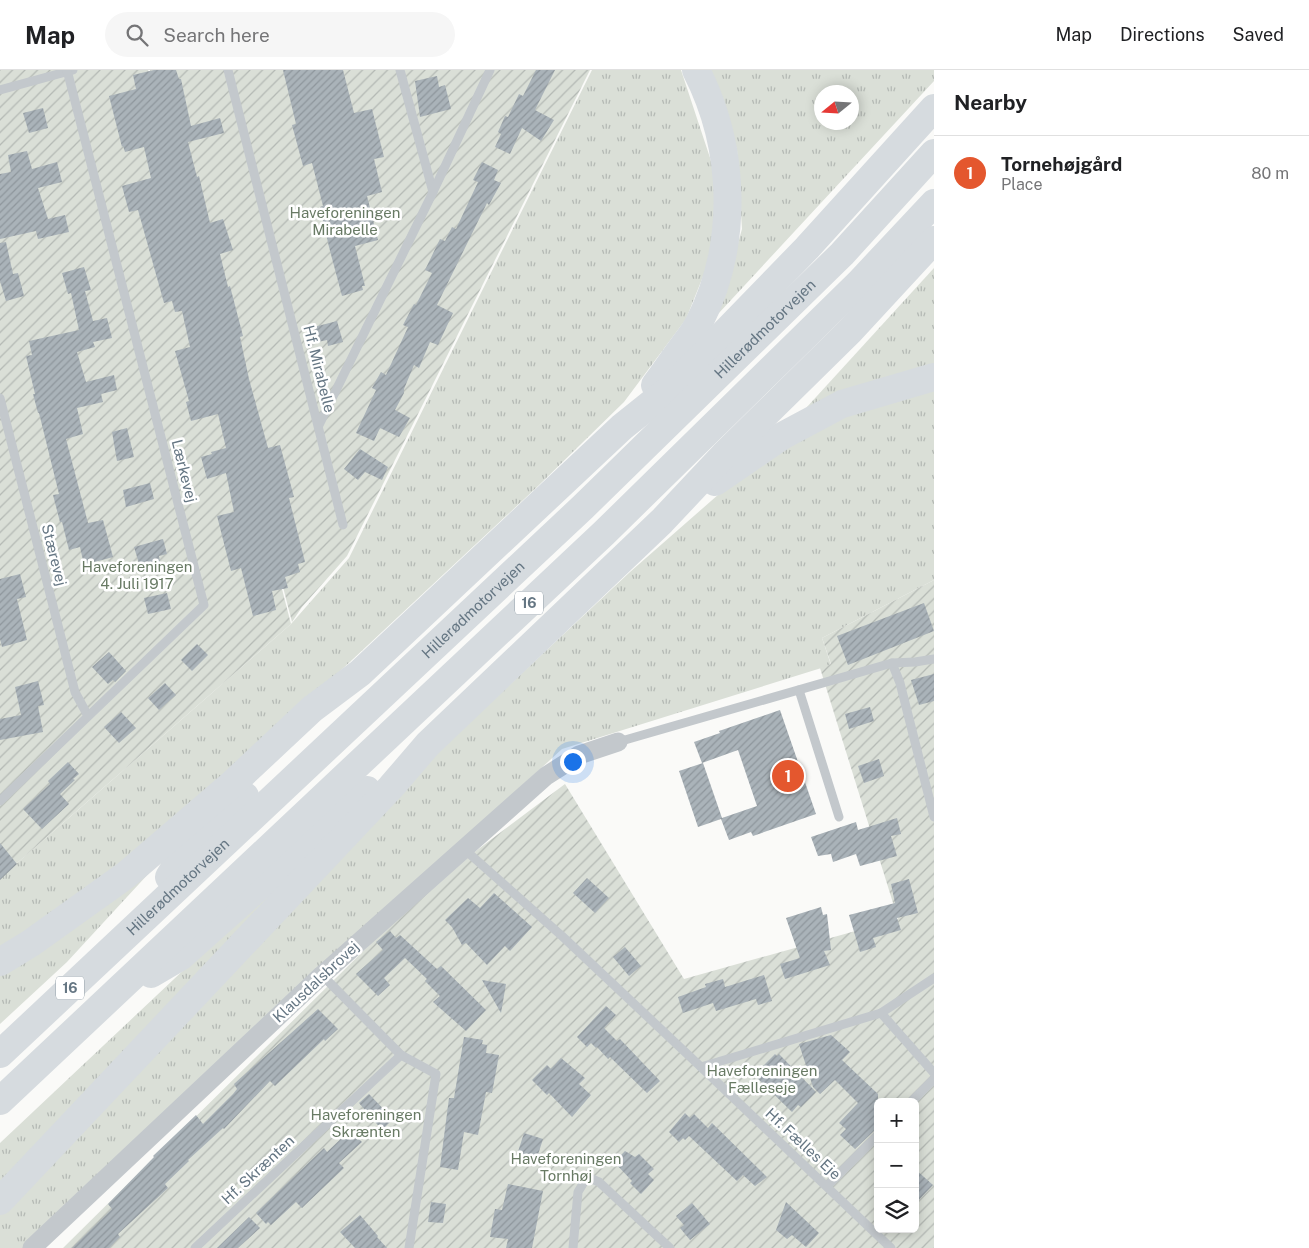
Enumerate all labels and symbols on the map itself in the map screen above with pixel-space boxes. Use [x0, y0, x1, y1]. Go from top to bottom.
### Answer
north arrow [814, 85, 859, 130]
park label: Haveforeningen Mirabelle [289, 204, 401, 238]
street label: Hillerødmotorvejen [711, 276, 819, 382]
street label: Hf. Mirabelle [300, 323, 339, 414]
street label: Lærkevej [168, 438, 201, 504]
street label: Stærevej [39, 522, 70, 588]
street label: Hillerødmotorvejen [418, 557, 528, 662]
park label: Haveforeningen 4. Juli 1917 [81, 558, 193, 592]
road number: 16 [515, 592, 543, 614]
your location [560, 749, 586, 775]
pin: 1 [772, 757, 804, 795]
street label: Hillerødmotorvejen [123, 835, 232, 939]
street label: Klausdalsbrovej [269, 937, 362, 1026]
road number: 16 [56, 976, 84, 1000]
park label: Haveforeningen Fælleseje [706, 1062, 818, 1096]
street label: Hf. Fælles Eje [762, 1105, 844, 1183]
park label: Haveforeningen Skrænten [310, 1106, 422, 1140]
street label: Hf. Skrænten [218, 1132, 297, 1208]
park label: Haveforeningen Tornhøj [510, 1150, 622, 1184]

